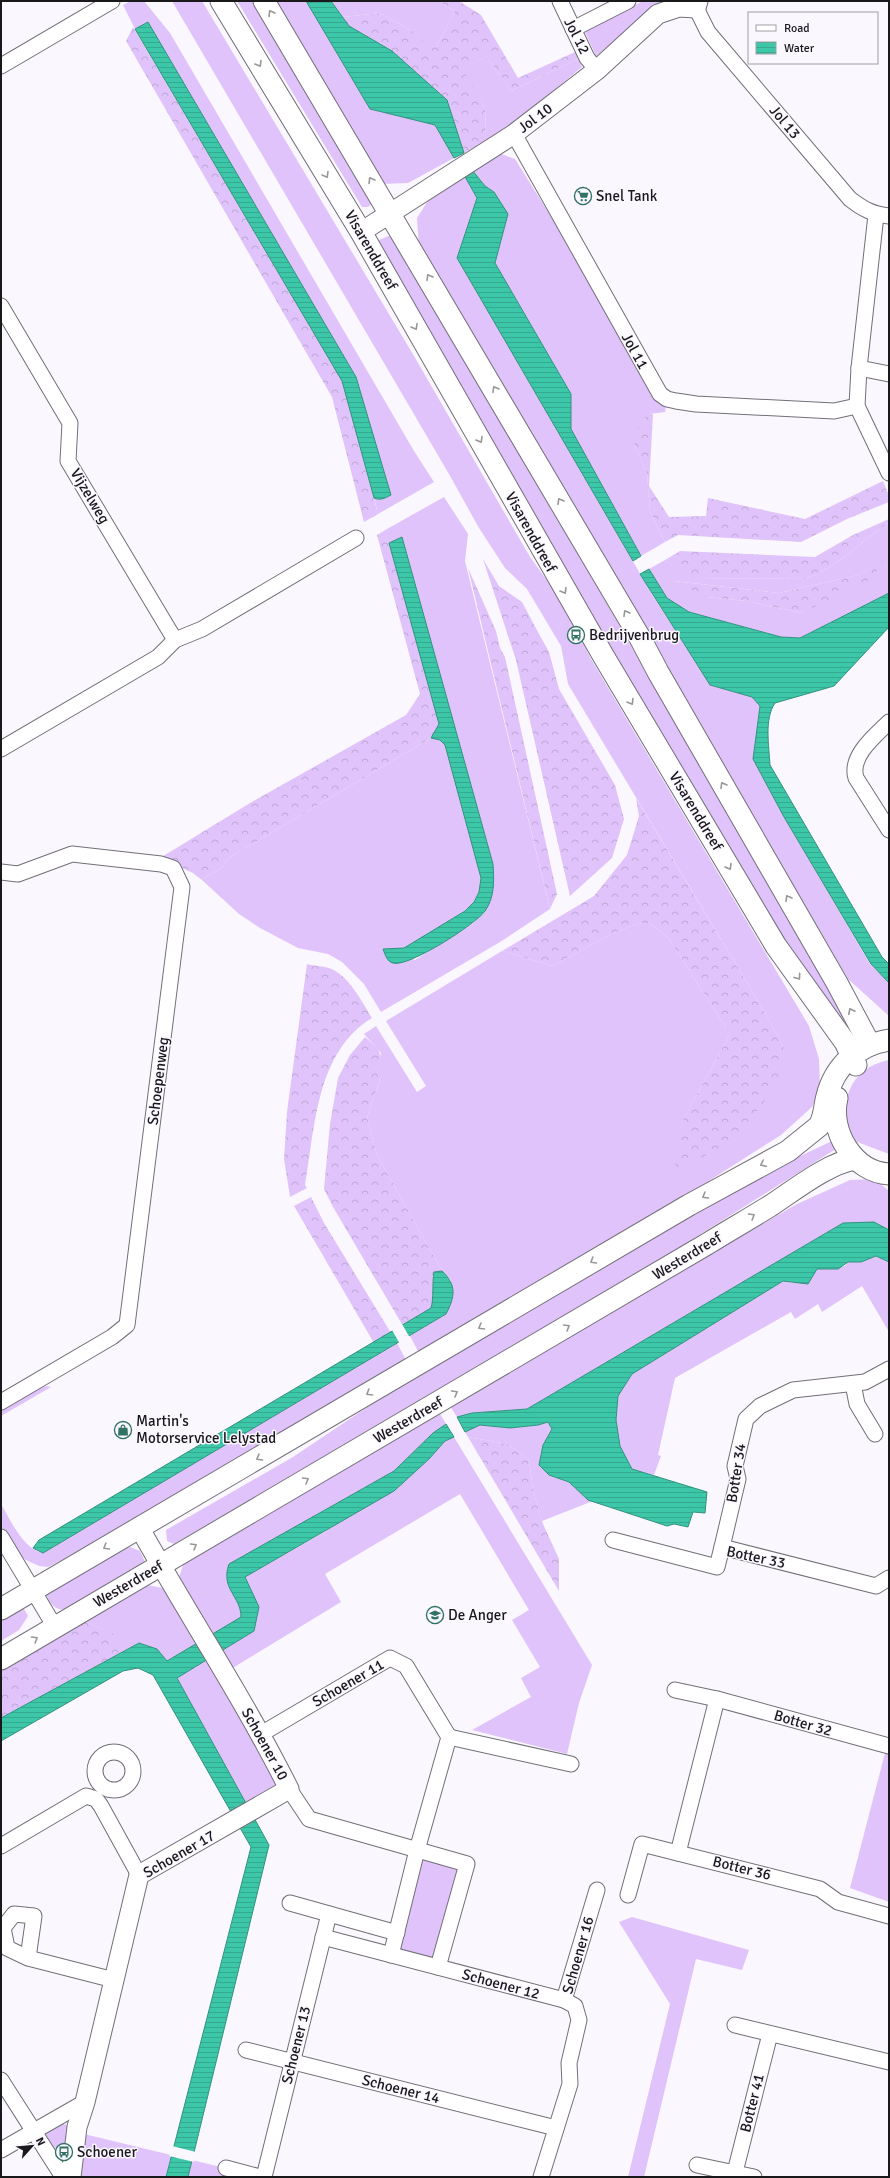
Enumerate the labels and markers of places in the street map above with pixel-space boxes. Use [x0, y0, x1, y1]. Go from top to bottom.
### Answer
supermarket icon: Snel Tank [573, 186, 593, 206]
place label: Snel Tank [596, 187, 658, 205]
bus stop icon: Bedrijvenbrug [566, 625, 586, 645]
place label: Bedrijvenbrug [589, 626, 679, 644]
place label: Martin's Motorservice Lelystad [136, 1412, 276, 1447]
shop icon: Martin's Motorservice Lelystad [113, 1420, 133, 1440]
school or university icon: De Anger [425, 1605, 445, 1625]
place label: De Anger [448, 1606, 507, 1624]
bus stop icon: Schoener [54, 2142, 74, 2162]
place label: Schoener [77, 2143, 138, 2161]

